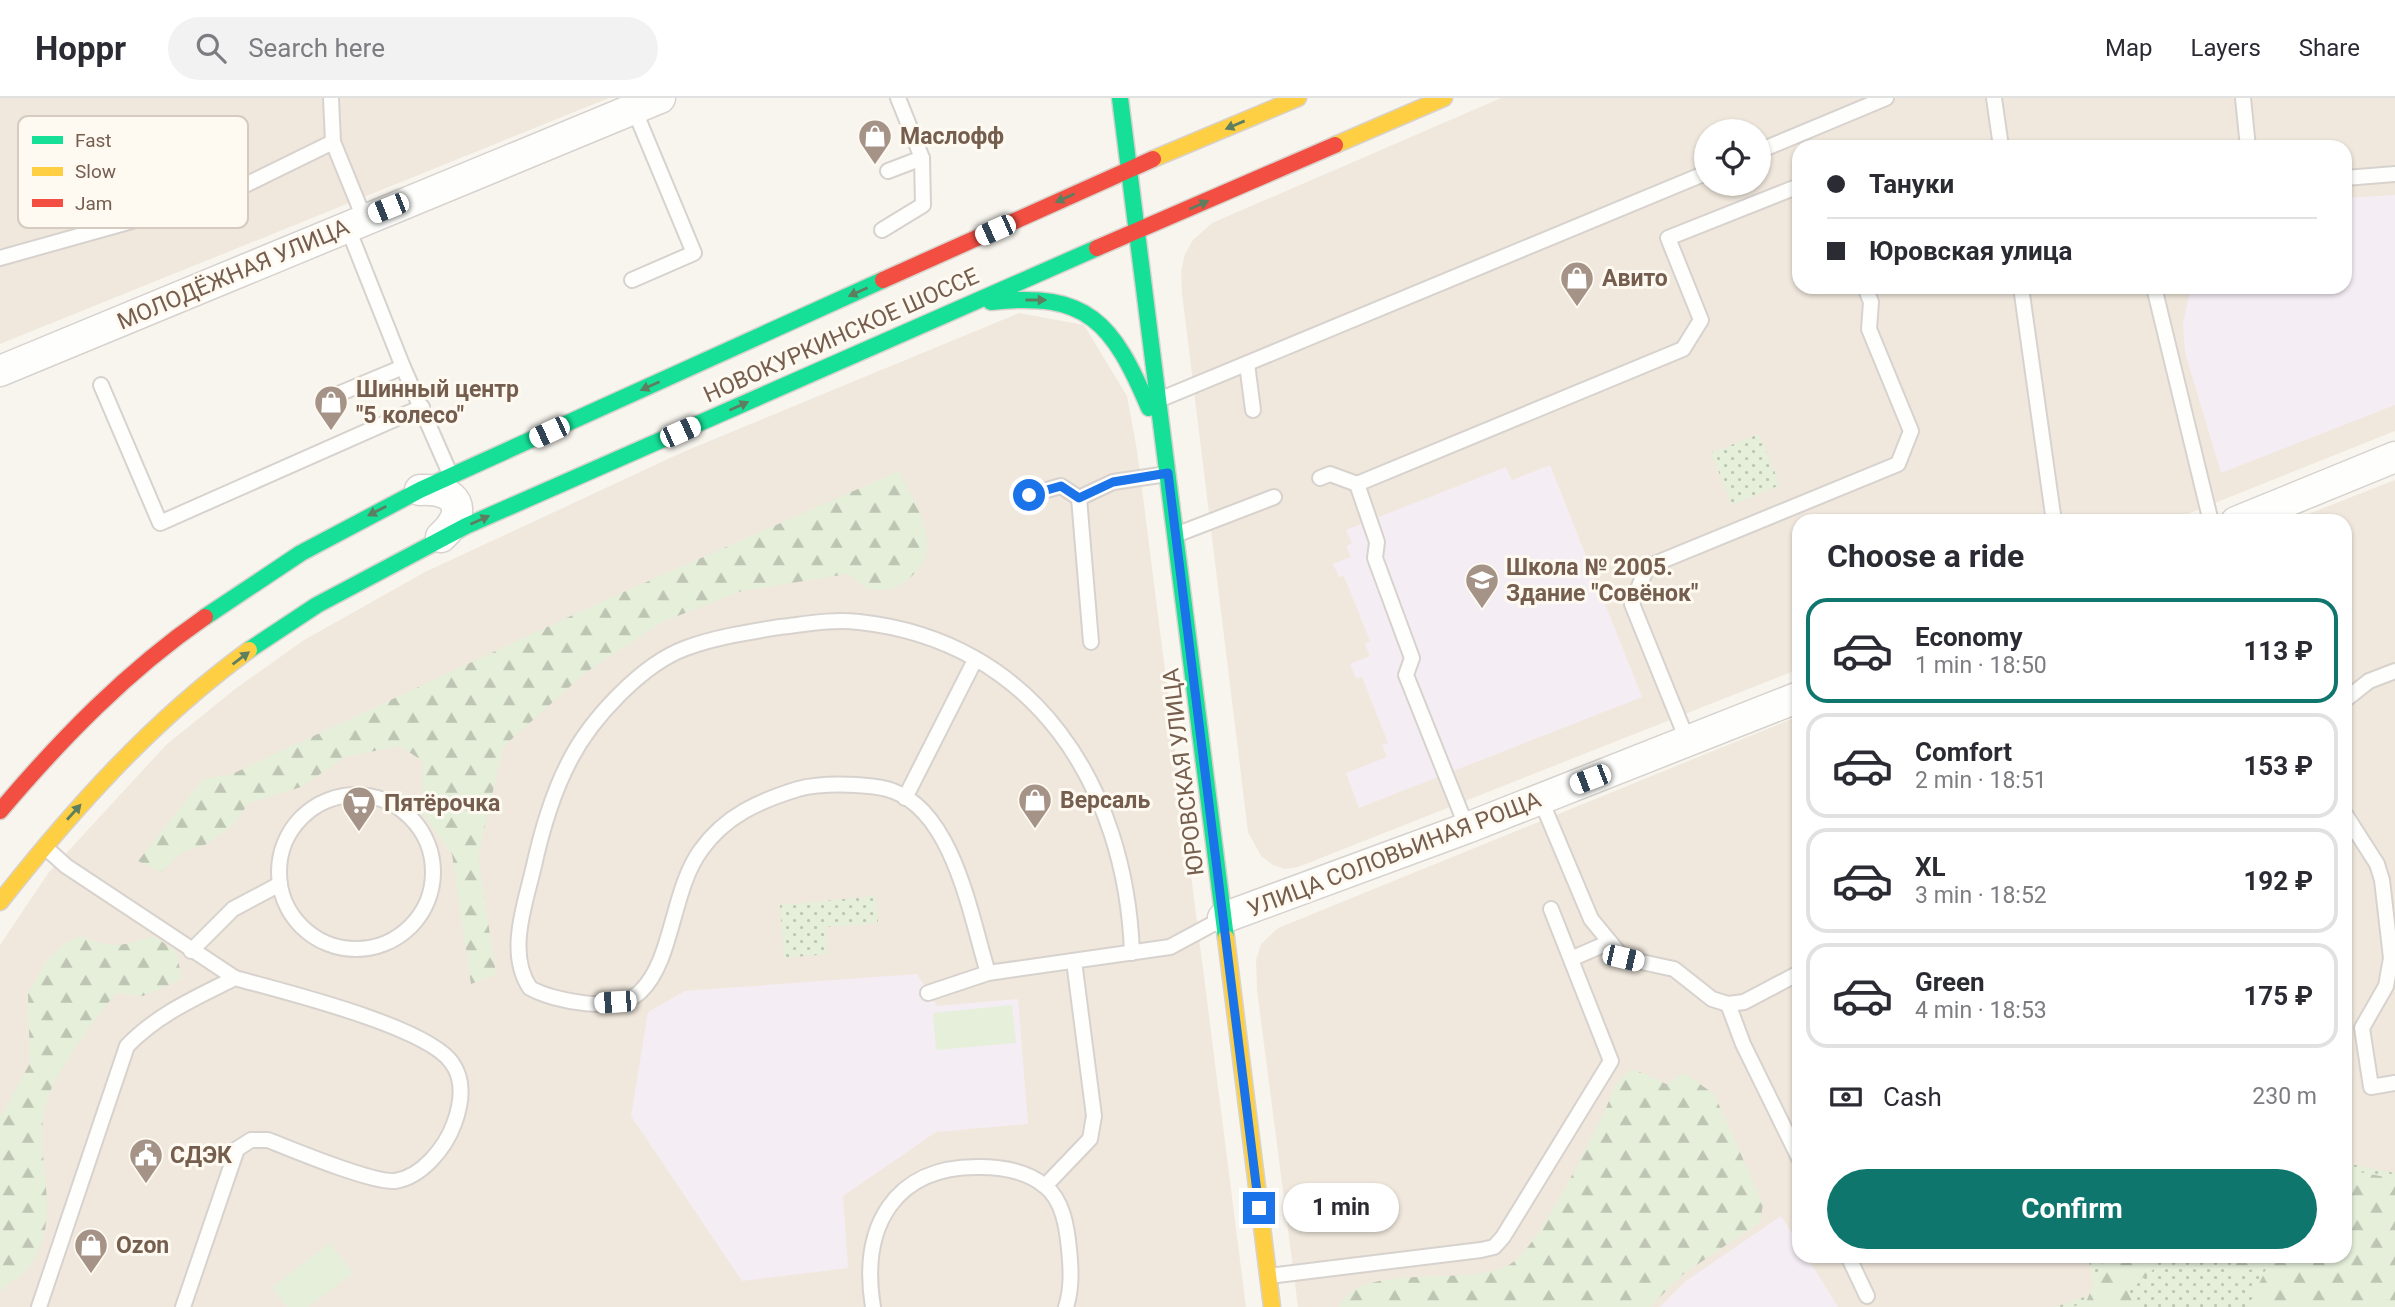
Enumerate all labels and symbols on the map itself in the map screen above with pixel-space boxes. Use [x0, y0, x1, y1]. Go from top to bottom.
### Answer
legend [18, 116, 248, 228]
shop icon: Маслофф [856, 117, 894, 166]
one-way arrow [1224, 119, 1245, 130]
place label: Маслофф [900, 123, 1004, 150]
text: Fast [75, 129, 112, 152]
text: Slow [75, 160, 116, 183]
car [365, 190, 412, 226]
text: Jam [75, 192, 112, 215]
one-way arrow [1055, 192, 1075, 204]
one-way arrow [1189, 199, 1209, 211]
car [972, 212, 1019, 248]
street label: МОЛОДЁЖНАЯ УЛИЦА [113, 213, 353, 336]
shop icon: Авито [1558, 259, 1596, 308]
street label: НОВОКУРКИНСКОЕ ШОССЕ [699, 262, 983, 408]
place label: Авито [1602, 265, 1668, 292]
one-way arrow [848, 286, 868, 298]
one-way arrow [1025, 294, 1047, 306]
place label: Шинный центр "5 колесо" [356, 376, 519, 429]
one-way arrow [640, 381, 661, 392]
shop icon: Шинный центр "5 колесо" [312, 383, 350, 432]
one-way arrow [729, 400, 749, 412]
car [526, 414, 573, 450]
car [657, 414, 704, 450]
route start [1013, 479, 1045, 511]
one-way arrow [367, 506, 387, 517]
one-way arrow [470, 514, 490, 526]
place label: Школа № 2005. Здание "Совёнок" [1506, 554, 1698, 607]
school or university icon: Школа № 2005. Здание "Совёнок" [1463, 561, 1501, 610]
one-way arrow [232, 651, 250, 665]
street label: ЮРОВСКАЯ УЛИЦА [1157, 667, 1210, 877]
car [1567, 762, 1614, 796]
shop icon: Версаль [1016, 781, 1054, 830]
supermarket icon: Пятёрочка [340, 784, 378, 833]
street label: УЛИЦА СОЛОВЬИНАЯ РОЩА [1244, 786, 1545, 923]
place label: Версаль [1060, 787, 1150, 814]
place label: Пятёрочка [384, 790, 500, 817]
one-way arrow [66, 804, 82, 821]
car [1601, 943, 1646, 973]
car [594, 990, 637, 1014]
public building icon: СДЭК [127, 1136, 165, 1185]
place label: СДЭК [170, 1142, 232, 1169]
callout: 1 min [1284, 1184, 1399, 1232]
route end [1243, 1192, 1275, 1224]
shop icon: Ozon [72, 1226, 110, 1275]
place label: Ozon [116, 1232, 169, 1259]

